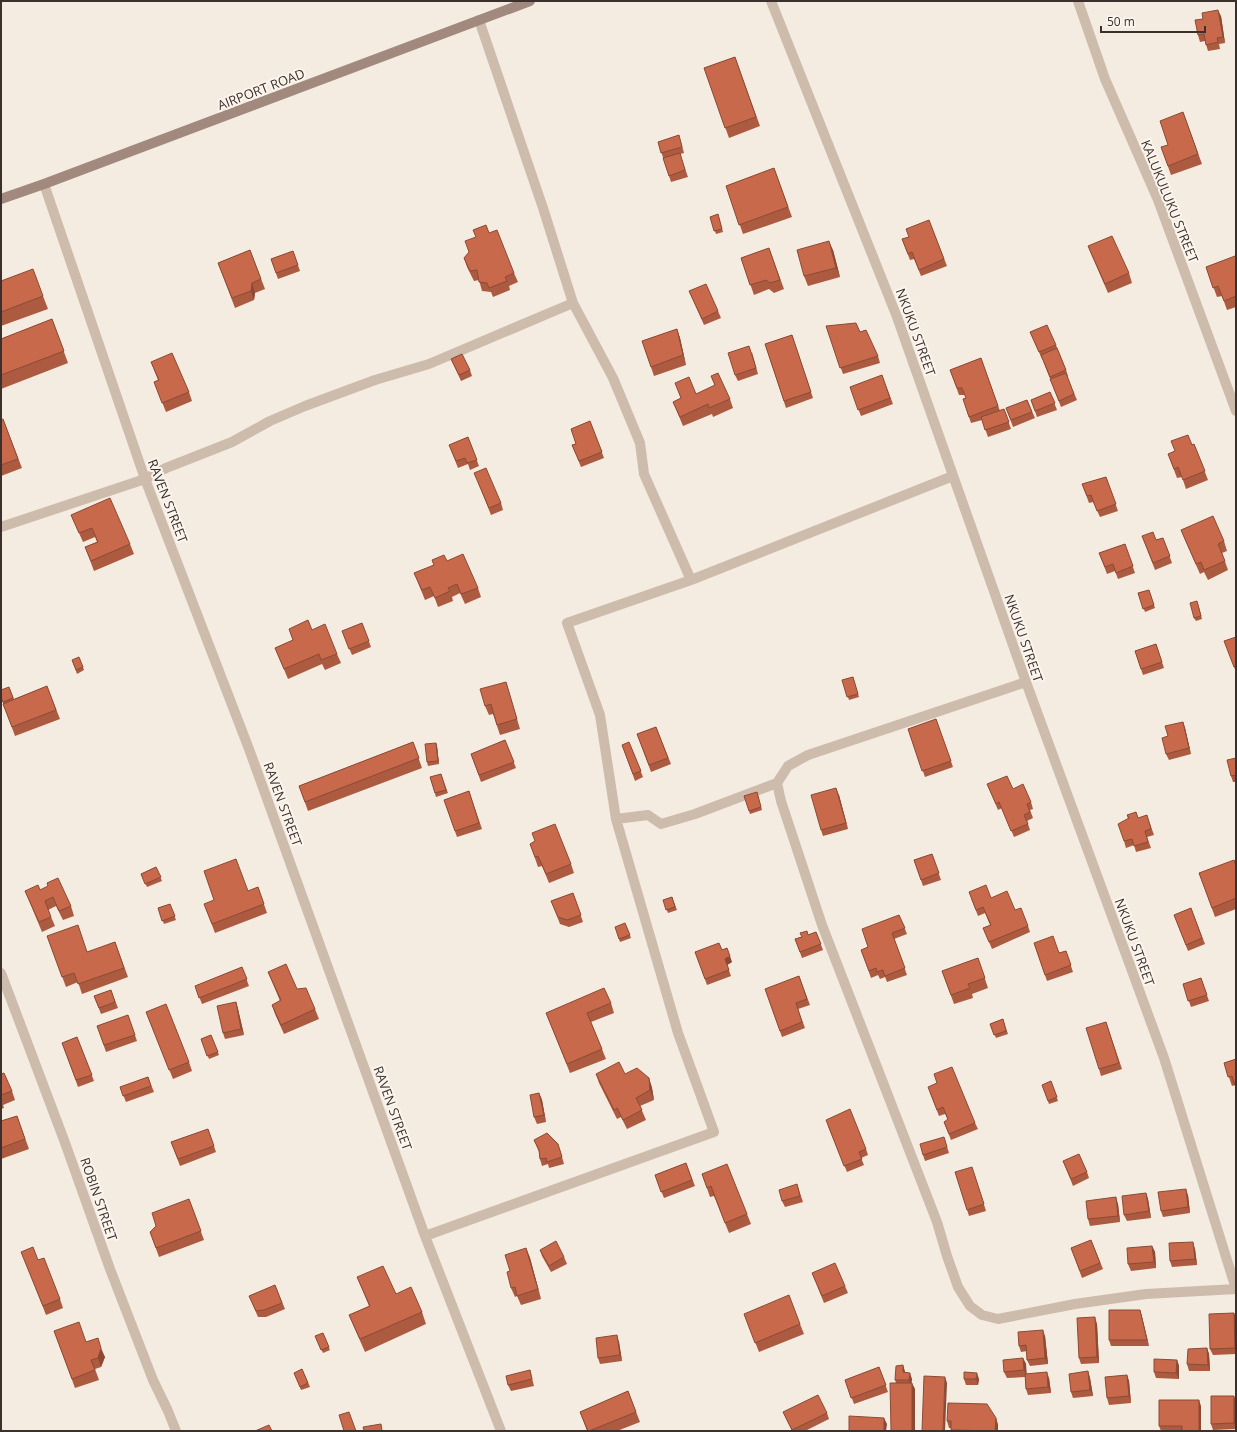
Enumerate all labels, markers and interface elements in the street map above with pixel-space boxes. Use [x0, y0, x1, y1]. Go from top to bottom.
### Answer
scale bar [1101, 8, 1205, 34]
text: 50 m [1107, 13, 1135, 30]
street label: AIRPORT ROAD [215, 64, 307, 114]
street label: KALUKULUKU STREET [1137, 137, 1203, 266]
street label: NKUKU STREET [892, 286, 940, 379]
street label: RAVEN STREET [144, 457, 193, 546]
street label: NKUKU STREET [1001, 592, 1048, 685]
street label: RAVEN STREET [259, 759, 307, 849]
street label: NKUKU STREET [1111, 896, 1159, 989]
street label: RAVEN STREET [369, 1063, 417, 1153]
street label: ROBIN STREET [76, 1155, 122, 1244]

